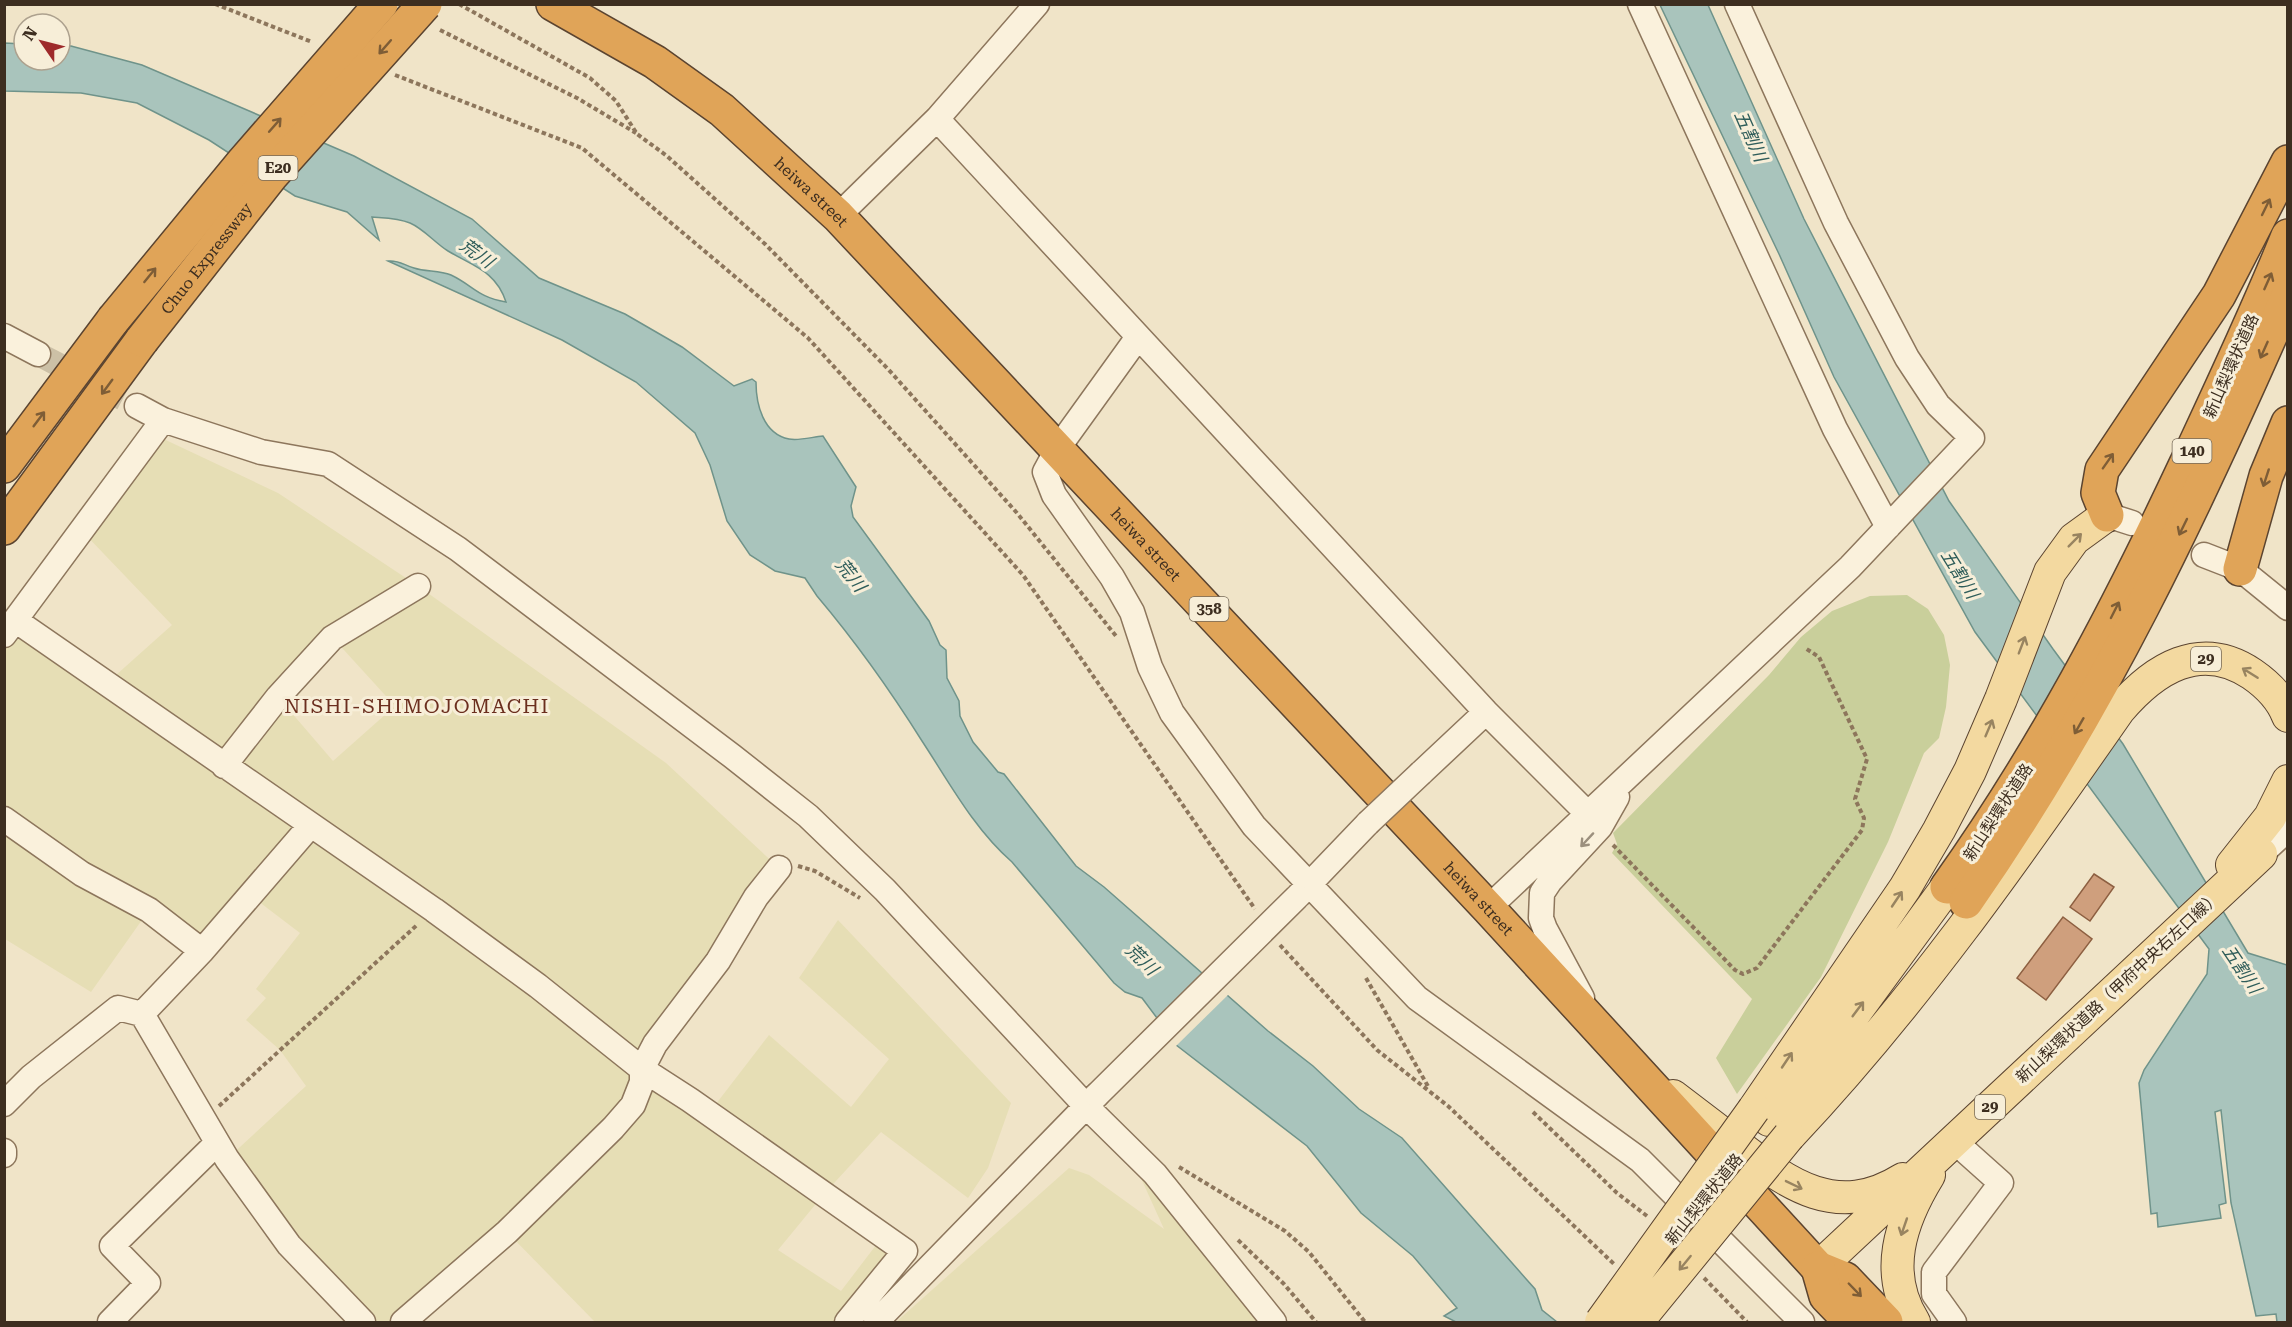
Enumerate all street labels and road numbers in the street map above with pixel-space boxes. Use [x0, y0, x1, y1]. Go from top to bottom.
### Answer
street label: heiwa street [771, 153, 852, 230]
road number: E20 [258, 156, 298, 180]
street label: Chuo Expressway [157, 198, 256, 318]
street label: 新山梨環状道路 [2200, 311, 2262, 421]
road number: 140 [2172, 439, 2212, 463]
street label: heiwa street [1107, 503, 1185, 585]
road number: 358 [1190, 597, 1228, 621]
road number: 29 [2191, 647, 2221, 671]
street label: 新山梨環状道路 [1960, 760, 2036, 864]
street label: heiwa street [1440, 858, 1518, 939]
street label: 新山梨環状道路（甲府中央右左口線） [2012, 887, 2224, 1087]
road number: 29 [1975, 1095, 2005, 1119]
street label: 新山梨環状道路 [1661, 1149, 1747, 1249]

